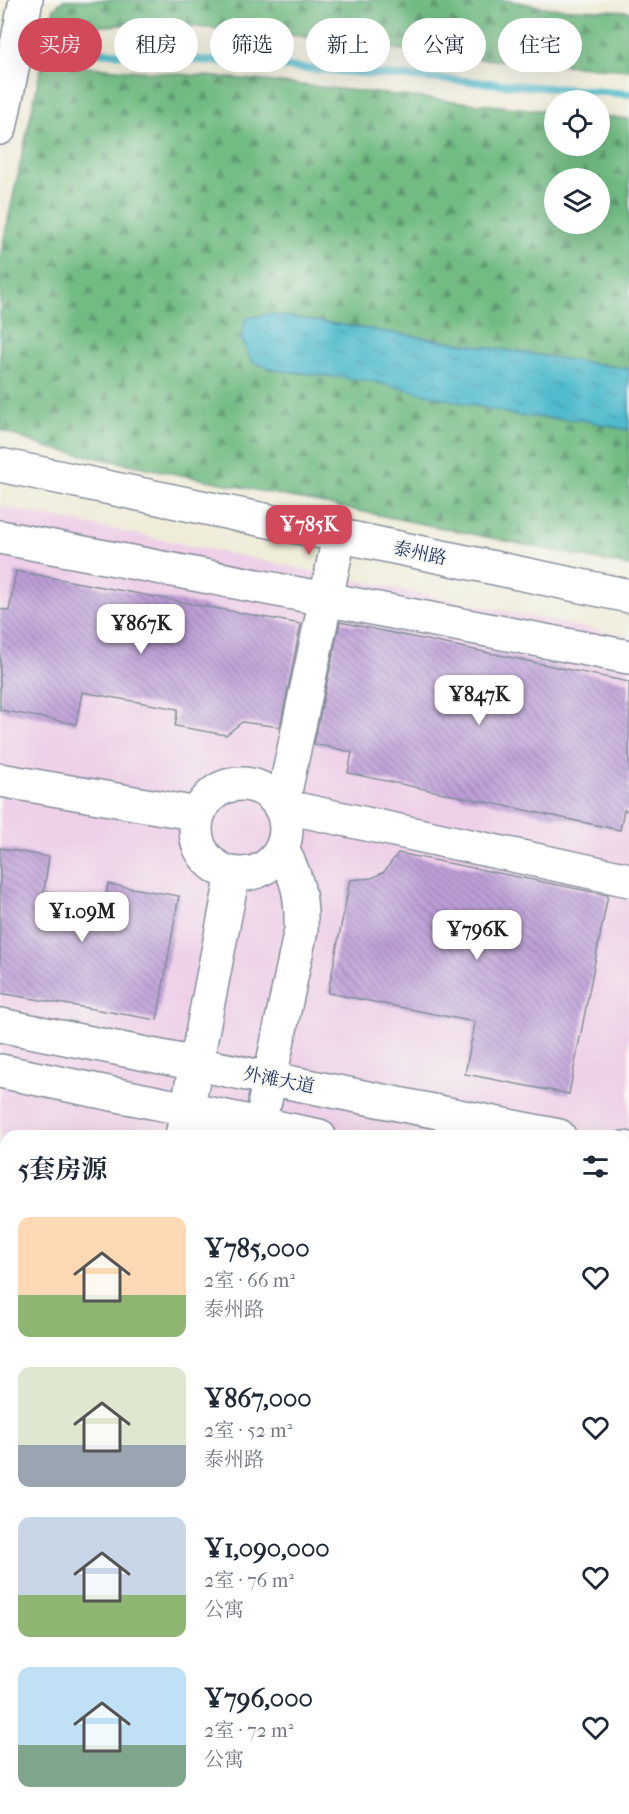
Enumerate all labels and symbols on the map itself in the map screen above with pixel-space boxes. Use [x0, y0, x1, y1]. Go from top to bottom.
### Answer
pin: ¥785K [267, 505, 351, 556]
street label: 泰州路 [391, 538, 448, 569]
pin: ¥867K [99, 604, 183, 655]
pin: ¥847K [437, 675, 521, 726]
pin: ¥1.09M [33, 892, 131, 943]
pin: ¥796K [435, 910, 519, 961]
street label: 外滩大道 [242, 1063, 316, 1098]

